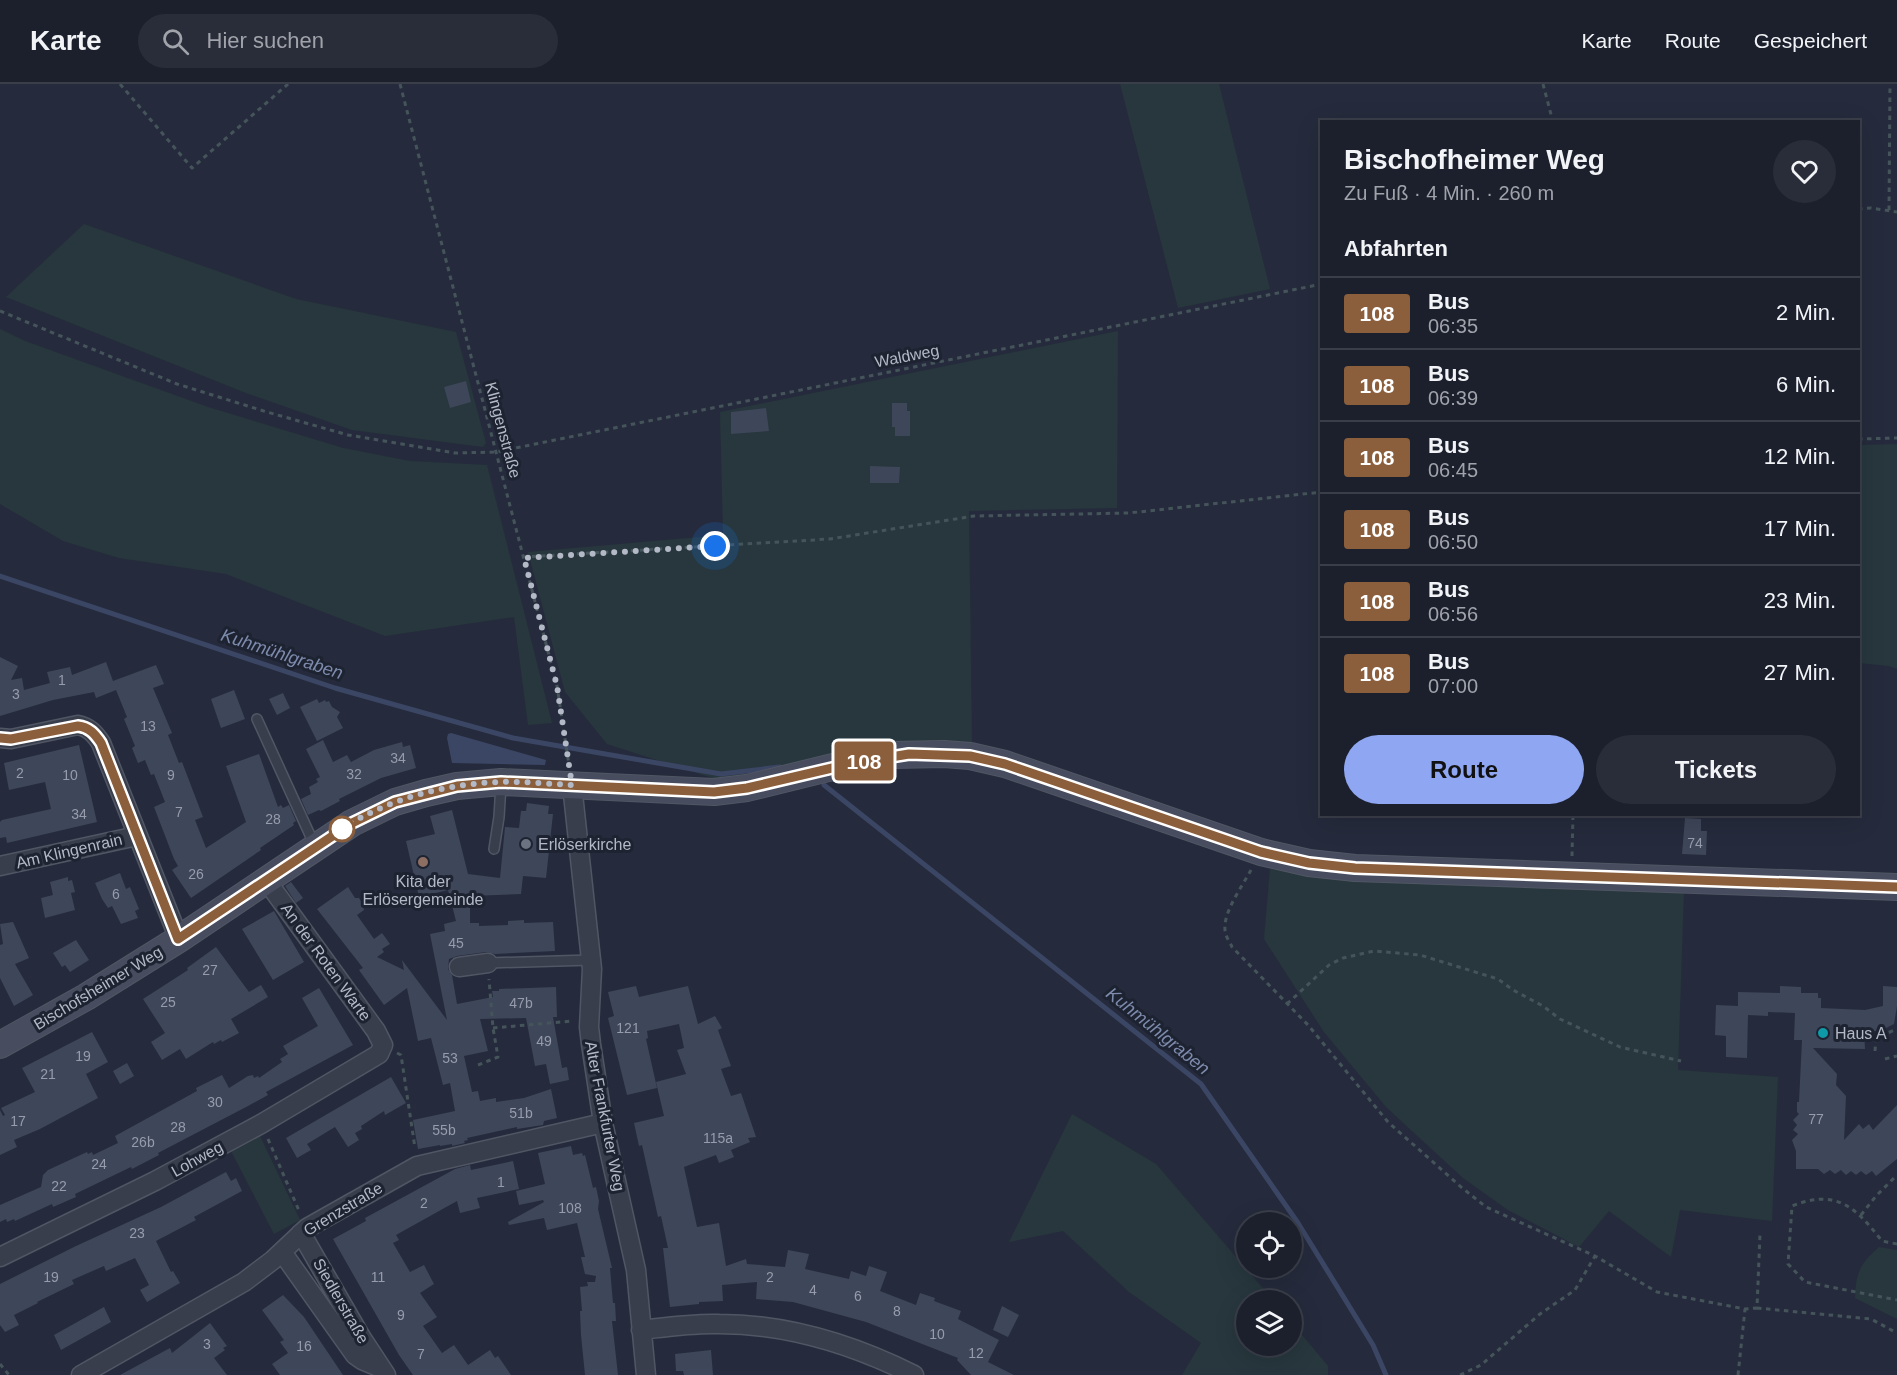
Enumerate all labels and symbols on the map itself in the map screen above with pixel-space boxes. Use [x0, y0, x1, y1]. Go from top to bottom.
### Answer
street label: Waldweg [873, 341, 941, 371]
street label: Klingenstraße [482, 380, 524, 480]
your location [700, 531, 730, 561]
water label: Kuhmühlgraben [218, 625, 346, 683]
house number: 1 [58, 672, 66, 688]
house number: 3 [12, 686, 20, 702]
house number: 13 [140, 718, 156, 734]
line badge: 108 [830, 742, 898, 780]
house number: 34 [390, 750, 406, 766]
house number: 2 [16, 765, 24, 781]
house number: 32 [346, 766, 362, 782]
house number: 10 [62, 767, 78, 783]
house number: 9 [167, 767, 175, 783]
house number: 7 [175, 804, 183, 820]
house number: 34 [71, 806, 87, 822]
house number: 28 [265, 811, 281, 827]
unlabelled marker [329, 816, 355, 842]
street label: Am Klingenrain [14, 831, 124, 871]
house number: 74 [1687, 835, 1703, 851]
place label: Erlöserkirche [538, 836, 631, 853]
marker: Erlöserkirche [519, 837, 533, 851]
marker: Kita der Erlösergemeinde [416, 855, 430, 869]
house number: 26 [188, 866, 204, 882]
place label: Kita der Erlösergemeinde [363, 873, 484, 908]
house number: 6 [112, 886, 120, 902]
street label: An der Roten Warte [278, 900, 374, 1024]
house number: 45 [448, 935, 464, 951]
street label: Bischofsheimer Weg [31, 943, 165, 1033]
house number: 27 [202, 962, 218, 978]
water label: Kuhmühlgraben [1102, 983, 1214, 1079]
house number: 25 [160, 994, 176, 1010]
house number: 47b [509, 995, 533, 1011]
house number: 121 [616, 1020, 640, 1036]
place label: Haus A [1835, 1025, 1887, 1042]
marker: Haus A [1816, 1026, 1830, 1040]
house number: 49 [536, 1033, 552, 1049]
street label: Alter Frankfurter Weg [582, 1039, 628, 1193]
house number: 19 [75, 1048, 91, 1064]
house number: 53 [442, 1050, 458, 1066]
house number: 21 [40, 1066, 56, 1082]
house number: 30 [207, 1094, 223, 1110]
house number: 51b [509, 1105, 533, 1121]
house number: 77 [1808, 1111, 1824, 1127]
house number: 17 [10, 1113, 26, 1129]
house number: 28 [170, 1119, 186, 1135]
house number: 55b [432, 1122, 456, 1138]
house number: 115a [703, 1130, 733, 1146]
house number: 26b [131, 1134, 155, 1150]
street label: Lohweg [168, 1138, 226, 1180]
house number: 24 [91, 1156, 107, 1172]
house number: 1 [497, 1174, 505, 1190]
house number: 22 [51, 1178, 67, 1194]
street label: Grenzstraße [301, 1179, 386, 1239]
house number: 2 [420, 1195, 428, 1211]
house number: 108 [558, 1200, 582, 1216]
house number: 23 [129, 1225, 145, 1241]
street label: Siedlerstraße [310, 1256, 372, 1347]
house number: 19 [43, 1269, 59, 1285]
house number: 11 [371, 1269, 385, 1285]
house number: 2 [766, 1269, 774, 1285]
house number: 4 [809, 1282, 817, 1298]
house number: 6 [854, 1288, 862, 1304]
house number: 8 [893, 1303, 901, 1319]
house number: 9 [397, 1307, 405, 1323]
house number: 10 [929, 1326, 945, 1342]
house number: 3 [203, 1336, 211, 1352]
house number: 16 [296, 1338, 312, 1354]
house number: 12 [968, 1345, 984, 1361]
house number: 7 [417, 1346, 425, 1362]

